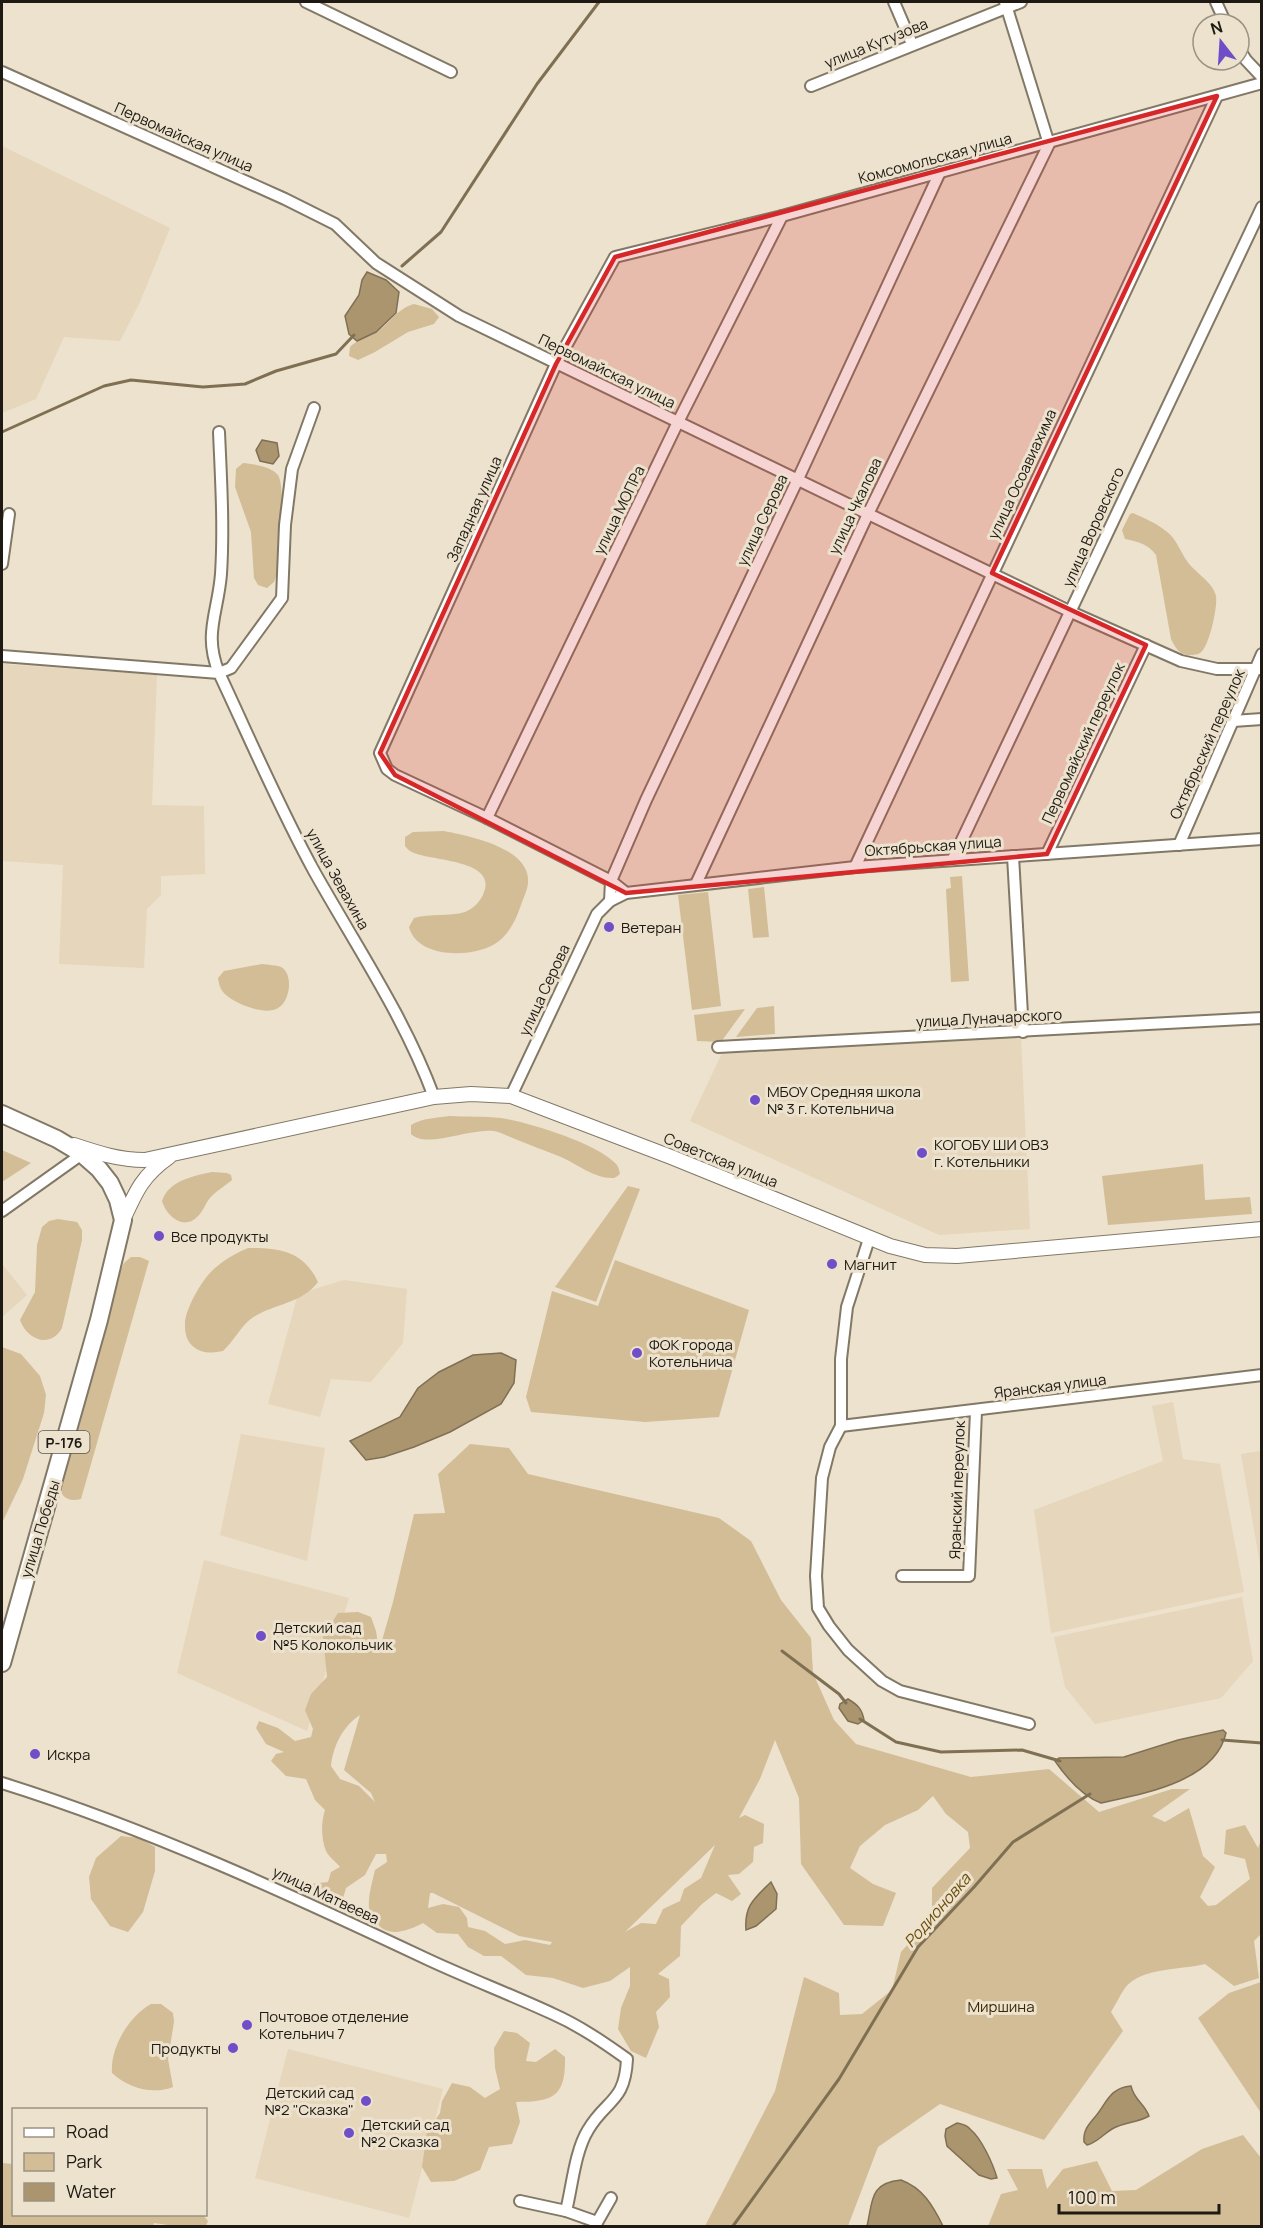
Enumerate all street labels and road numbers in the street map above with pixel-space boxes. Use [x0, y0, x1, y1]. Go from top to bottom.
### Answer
street label: улица Кутузова [821, 13, 931, 73]
street label: Первомайская улица [111, 97, 257, 177]
street label: Комсомольская улица [856, 127, 1014, 189]
street label: Первомайская улица [535, 329, 679, 413]
street label: улица Осоавиахима [983, 405, 1061, 543]
street label: Западная улица [441, 453, 507, 565]
street label: улица Чкалова [823, 454, 887, 558]
street label: улица МОПРа [588, 462, 650, 558]
street label: улица Воровского [1057, 464, 1129, 590]
street label: улица Серова [732, 471, 792, 569]
street label: Первомайский переулок [1036, 659, 1130, 827]
street label: Октябрьский переулок [1164, 665, 1250, 823]
street label: улица Зевахина [301, 824, 375, 934]
street label: Октябрьская улица [864, 831, 1002, 861]
street label: улица Серова [514, 941, 574, 1039]
street label: улица Луначарского [915, 1004, 1063, 1032]
street label: Советская улица [661, 1128, 781, 1192]
street label: Яранская улица [993, 1369, 1107, 1403]
street label: Яранский переулок [944, 1420, 970, 1560]
road number: Р-176 [38, 1431, 90, 1453]
street label: улица Победы [15, 1478, 65, 1580]
street label: улица Матвеева [269, 1861, 383, 1929]

